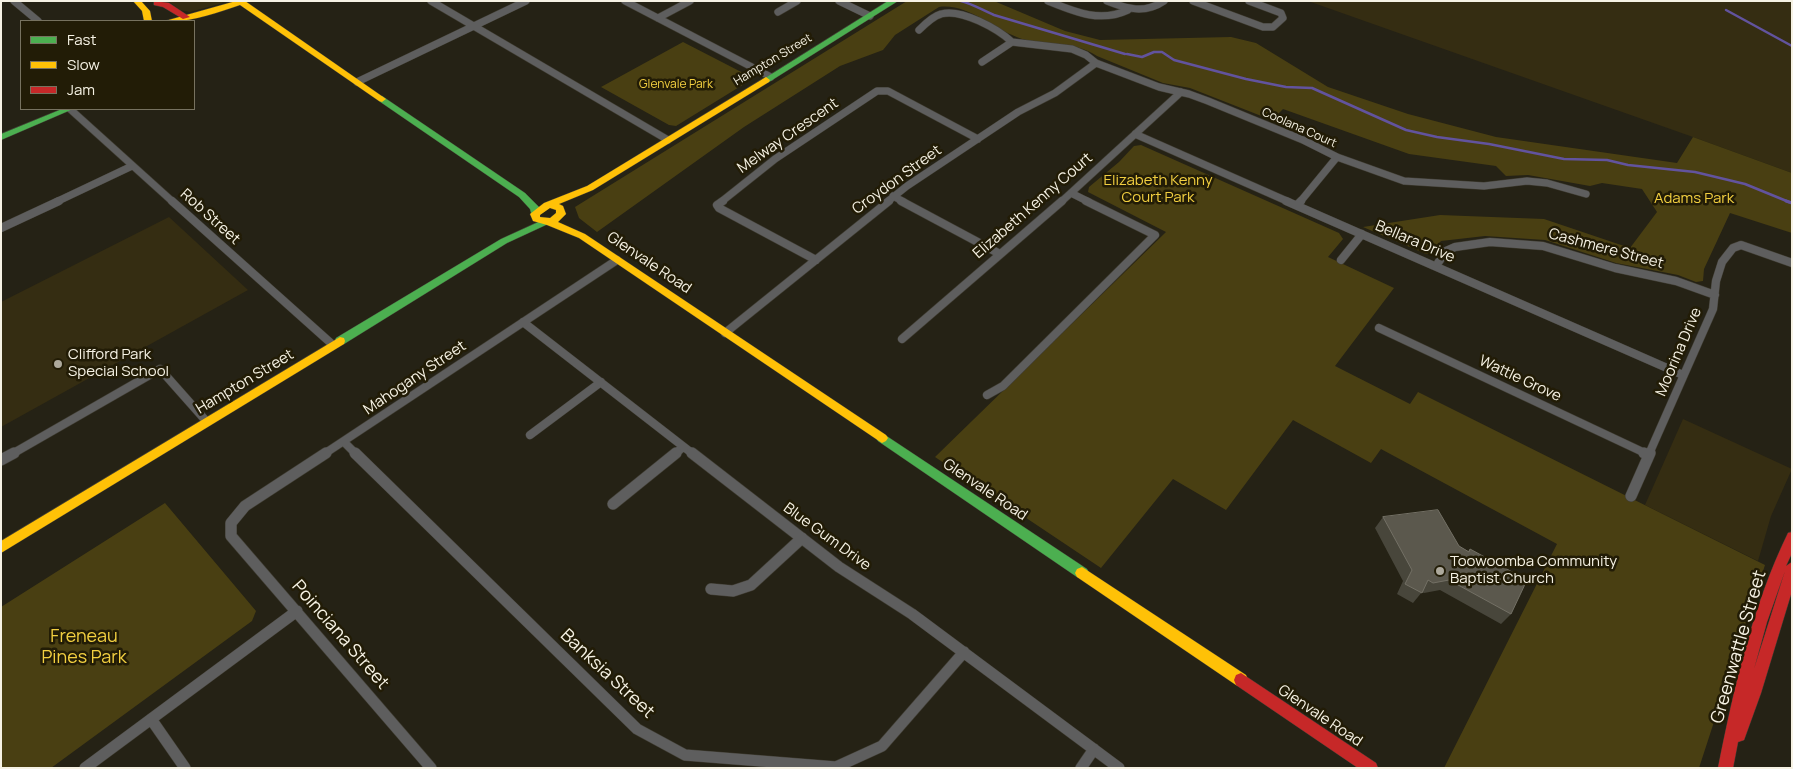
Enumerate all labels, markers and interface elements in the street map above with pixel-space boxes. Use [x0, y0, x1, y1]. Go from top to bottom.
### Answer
legend [20, 20, 195, 110]
text: Fast [67, 29, 96, 50]
street label: Hampton Street [731, 31, 815, 89]
text: Slow [67, 54, 100, 75]
park label: Glenvale Park [639, 78, 713, 92]
text: Jam [67, 79, 95, 100]
street label: Melway Crescent [734, 95, 842, 177]
street label: Coolana Court [1259, 105, 1339, 151]
street label: Croydon Street [849, 142, 945, 218]
street label: Elizabeth Kenny Court [970, 149, 1096, 263]
park label: Elizabeth Kenny Court Park [1103, 172, 1213, 207]
street label: Rob Street [176, 185, 244, 249]
park label: Adams Park [1654, 190, 1734, 208]
street label: Bellara Drive [1372, 217, 1458, 267]
street label: Cashmere Street [1547, 225, 1665, 273]
street label: Glenvale Road [603, 228, 695, 298]
street label: Moorina Drive [1652, 305, 1706, 399]
street label: Mahogany Street [360, 337, 470, 419]
place label: Clifford Park Special School [68, 346, 169, 381]
street label: Hampton Street [193, 346, 297, 418]
street label: Wattle Grove [1476, 352, 1564, 406]
marker: Clifford Park Special School [52, 358, 64, 370]
street label: Glenvale Road [939, 455, 1031, 525]
street label: Blue Gum Drive [780, 499, 874, 575]
place label: Toowoomba Community Baptist Church [1450, 553, 1617, 588]
marker: Toowoomba Community Baptist Church [1434, 565, 1446, 577]
street label: Greenwattle Street [1707, 568, 1771, 726]
street label: Poinciana Street [287, 576, 393, 694]
street label: Banksia Street [556, 625, 658, 723]
park label: Freneau Pines Park [41, 626, 127, 669]
street label: Glenvale Road [1274, 681, 1366, 751]

